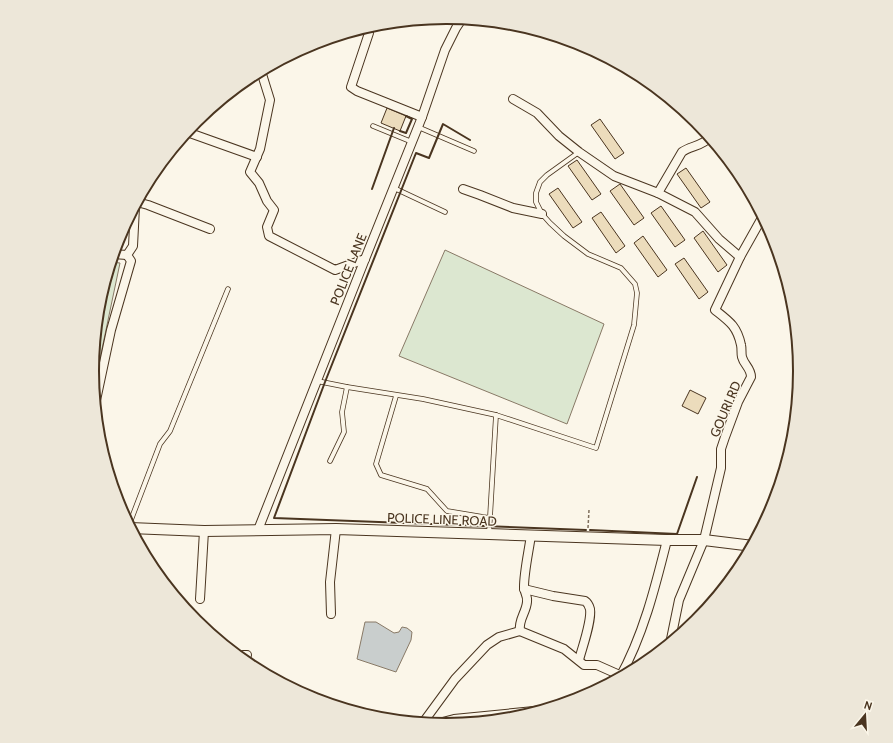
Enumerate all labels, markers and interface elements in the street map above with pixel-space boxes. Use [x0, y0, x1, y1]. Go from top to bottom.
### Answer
street label: POLICE LANE [326, 231, 370, 307]
street label: GOURI RD [706, 378, 744, 440]
street label: POLICE LINE ROAD [387, 509, 497, 529]
north arrow [845, 695, 885, 735]
text: N [862, 698, 874, 713]

